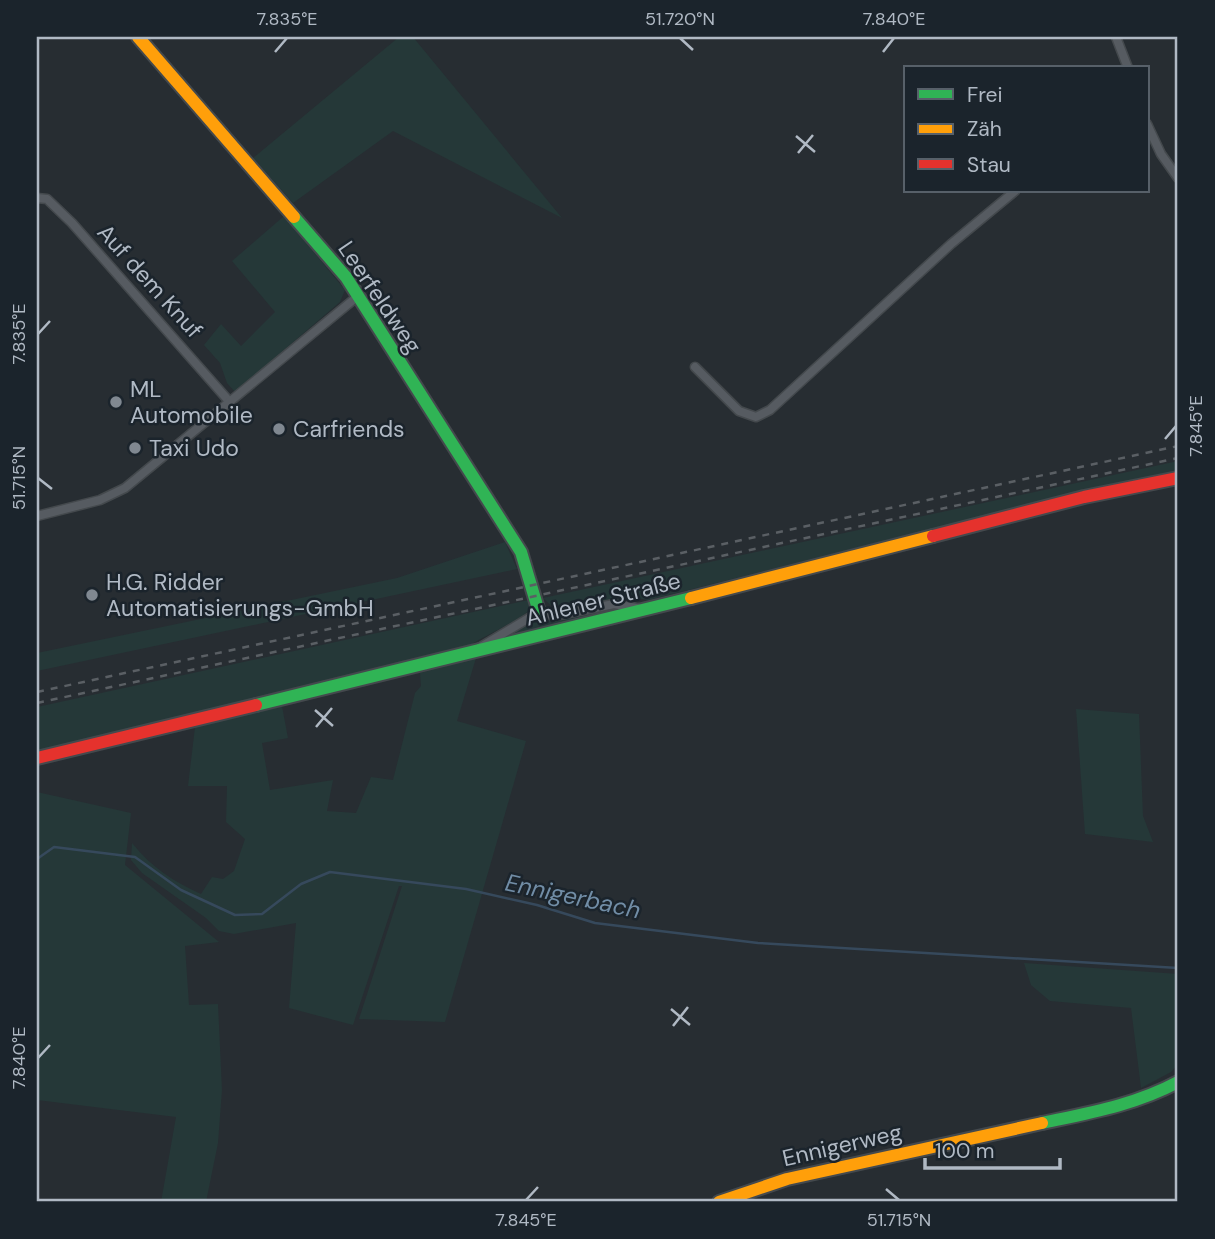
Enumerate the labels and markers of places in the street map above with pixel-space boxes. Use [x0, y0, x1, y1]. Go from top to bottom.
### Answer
place label: ML Automobile [130, 374, 253, 430]
marker: ML Automobile [108, 394, 124, 410]
place label: Carfriends [293, 414, 405, 444]
marker: Carfriends [271, 421, 287, 437]
place label: Taxi Udo [149, 433, 239, 463]
marker: Taxi Udo [127, 440, 143, 456]
place label: H.G. Ridder Automatisierungs-GmbH [106, 567, 374, 623]
marker: H.G. Ridder Automatisierungs-GmbH [84, 587, 100, 603]

